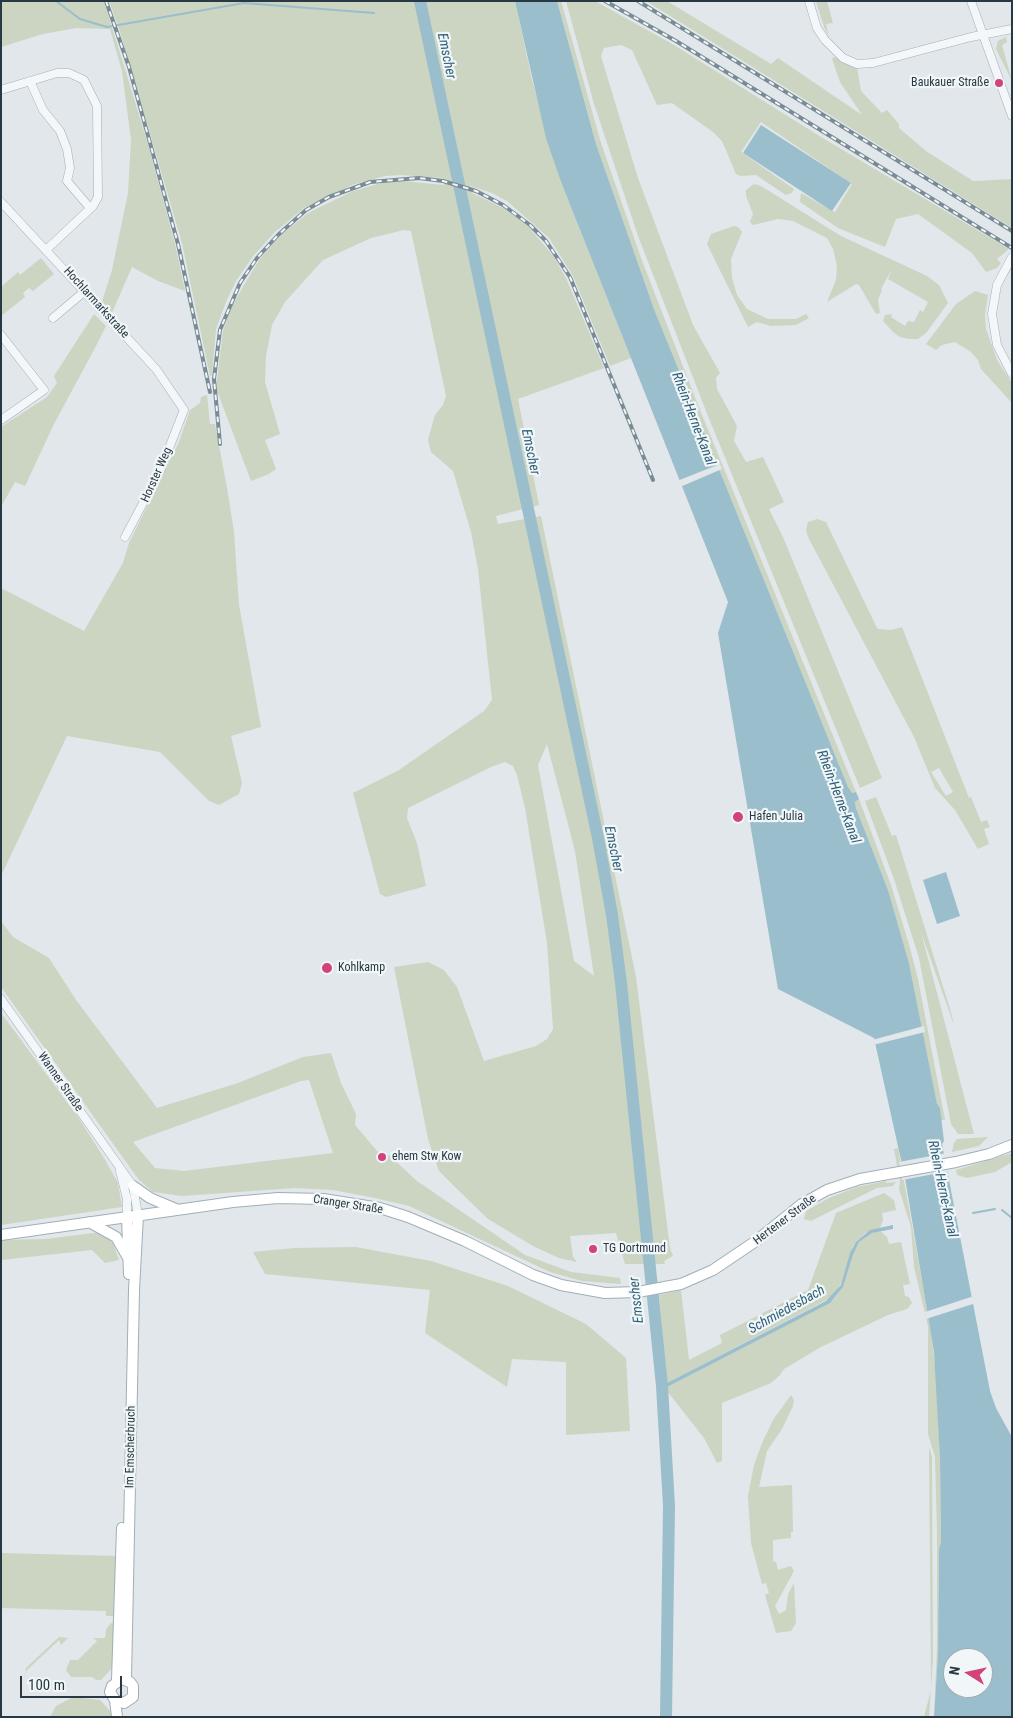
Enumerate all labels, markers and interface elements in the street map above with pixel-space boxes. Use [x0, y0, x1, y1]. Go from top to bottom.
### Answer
water label: Emscher [433, 32, 459, 80]
place label: Baukauer Straße [911, 76, 989, 90]
marker: Baukauer Straße [993, 77, 1005, 89]
street label: Hochlarmarkstraße [60, 264, 132, 342]
water label: Rhein-Herne-Kanal [668, 370, 718, 468]
water label: Emscher [517, 428, 543, 476]
street label: Horster Weg [138, 445, 176, 505]
water label: Rhein-Herne-Kanal [813, 748, 863, 846]
marker: Hafen Julia [731, 810, 745, 824]
place label: Hafen Julia [749, 810, 803, 824]
water label: Emscher [600, 825, 626, 873]
marker: Kohlkamp [320, 961, 334, 975]
place label: Kohlkamp [338, 961, 385, 975]
street label: Wanner Straße [34, 1050, 86, 1114]
water label: Rhein-Herne-Kanal [924, 1139, 960, 1239]
place label: ehem Stw Kow [392, 1150, 461, 1164]
marker: ehem Stw Kow [376, 1151, 388, 1163]
street label: Cranger Straße [312, 1192, 384, 1218]
street label: Hertener Straße [751, 1192, 819, 1248]
place label: TG Dortmund [603, 1242, 666, 1256]
marker: TG Dortmund [587, 1243, 599, 1255]
water label: Emscher [626, 1276, 648, 1324]
water label: Schmiedesbach [746, 1282, 828, 1338]
street label: Im Emscherbruch [123, 1406, 139, 1488]
north arrow [943, 1648, 993, 1698]
text: N [946, 1665, 963, 1676]
scale bar [22, 1666, 125, 1698]
text: 100 m [28, 1676, 65, 1694]

